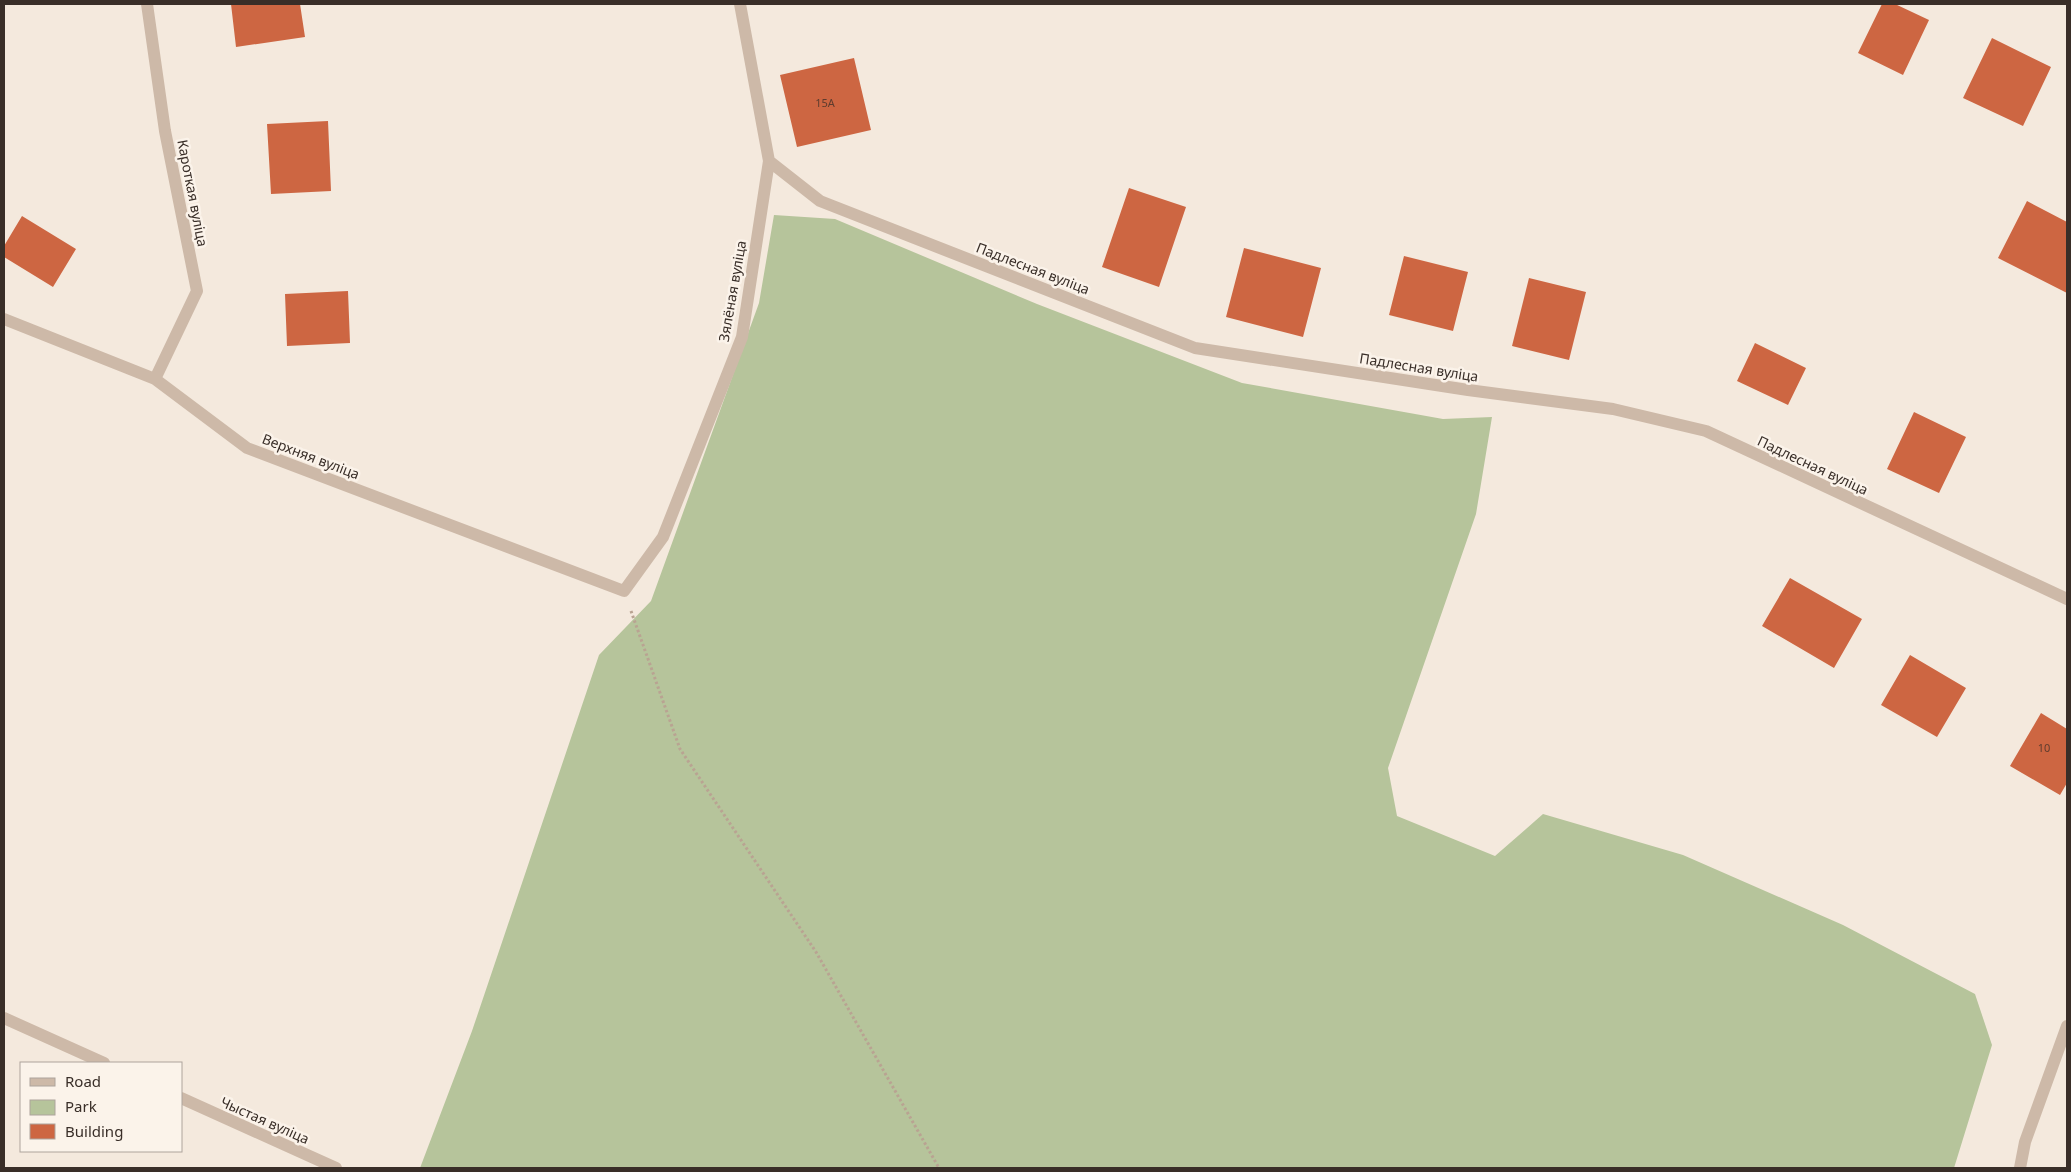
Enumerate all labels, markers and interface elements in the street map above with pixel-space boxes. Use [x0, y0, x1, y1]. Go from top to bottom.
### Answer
house number: 15А [815, 95, 836, 110]
street label: Кароткая вуліца [173, 138, 213, 248]
street label: Падлесная вуліца [973, 238, 1093, 298]
street label: Зялёная вуліца [714, 239, 750, 343]
street label: Падлесная вуліца [1358, 348, 1480, 386]
street label: Верхняя вуліца [260, 429, 362, 483]
street label: Падлесная вуліца [1755, 431, 1871, 499]
house number: 10 [2038, 740, 2050, 755]
legend [20, 1062, 182, 1152]
text: Road [65, 1071, 101, 1091]
street label: Чыстая вуліца [218, 1092, 312, 1148]
text: Park [65, 1096, 97, 1116]
text: Building [65, 1121, 123, 1141]

